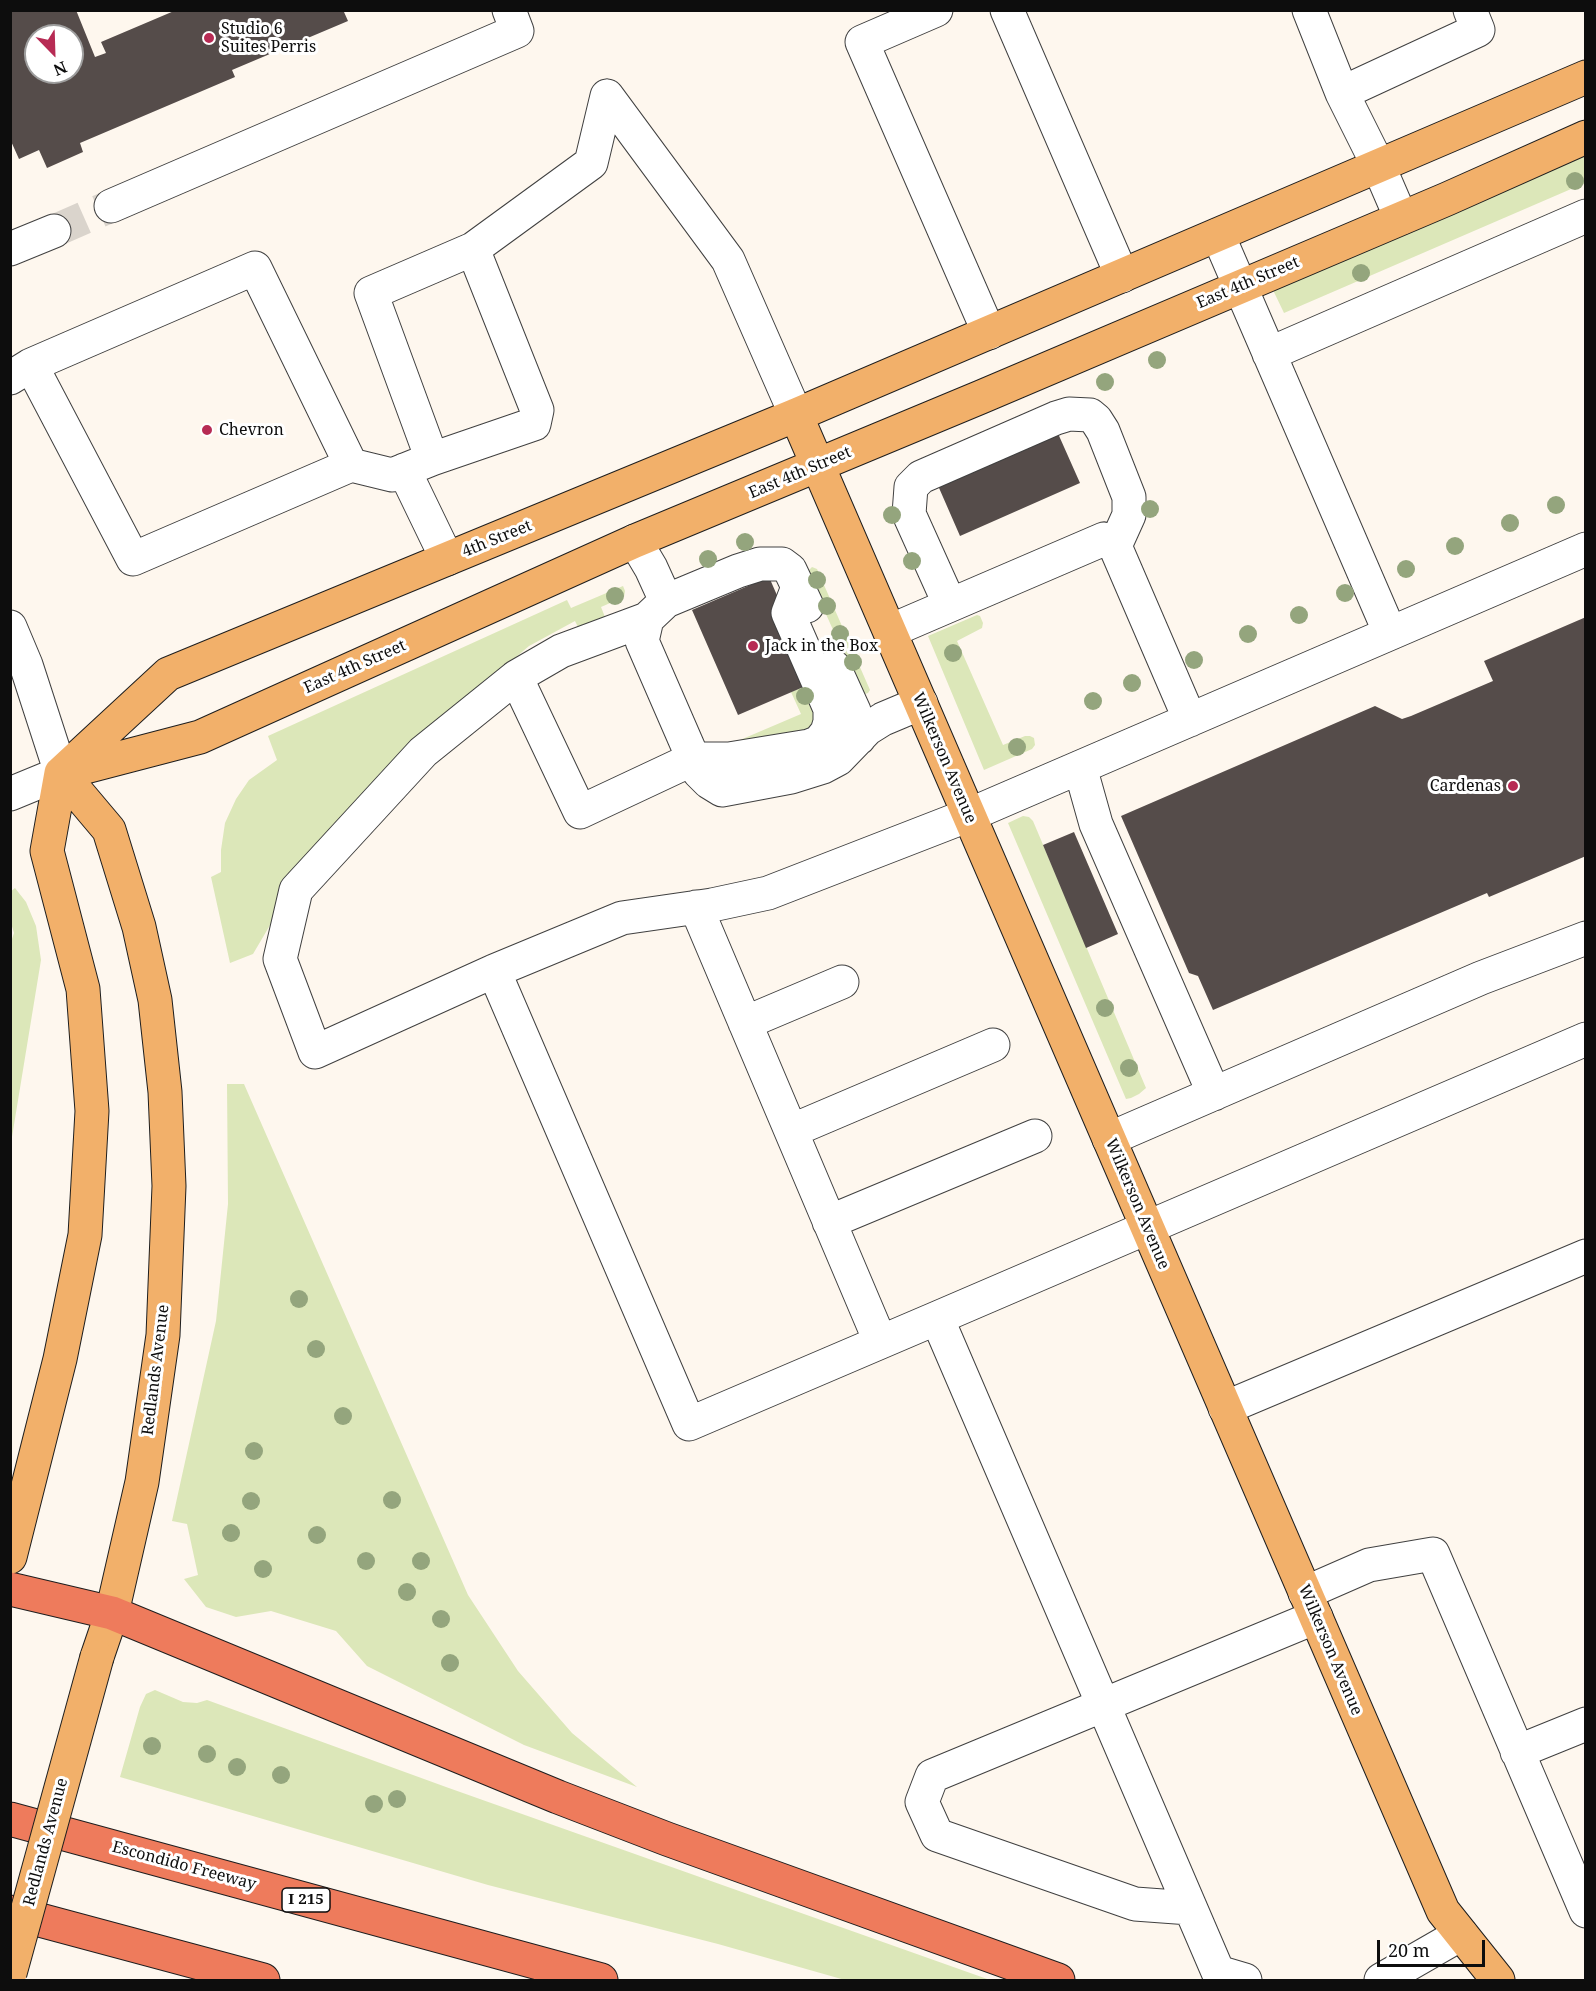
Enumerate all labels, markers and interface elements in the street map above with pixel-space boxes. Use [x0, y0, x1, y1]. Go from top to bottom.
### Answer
place label: Studio 6 Suites Perris [221, 19, 316, 57]
north arrow [24, 24, 84, 84]
marker: Studio 6 Suites Perris [202, 31, 216, 45]
text: N [50, 56, 70, 81]
street label: East 4th Street [1194, 253, 1302, 313]
place label: Chevron [219, 420, 284, 440]
marker: Chevron [200, 423, 214, 437]
street label: East 4th Street [746, 443, 854, 503]
street label: 4th Street [459, 516, 535, 562]
street label: East 4th Street [301, 636, 409, 698]
place label: Jack in the Box [765, 636, 878, 656]
marker: Jack in the Box [746, 639, 760, 653]
street label: Wilkerson Avenue [908, 690, 980, 826]
place label: Cardenas [1430, 776, 1501, 796]
marker: Cardenas [1506, 779, 1520, 793]
street label: Wilkerson Avenue [1101, 1136, 1173, 1272]
street label: Redlands Avenue [138, 1304, 174, 1436]
street label: Wilkerson Avenue [1294, 1582, 1366, 1718]
street label: Redlands Avenue [20, 1776, 72, 1908]
street label: Escondido Freeway [110, 1838, 258, 1894]
road number: I 215 [282, 1888, 330, 1912]
scale bar [1380, 1928, 1488, 1966]
text: 20 m [1388, 1938, 1430, 1962]

